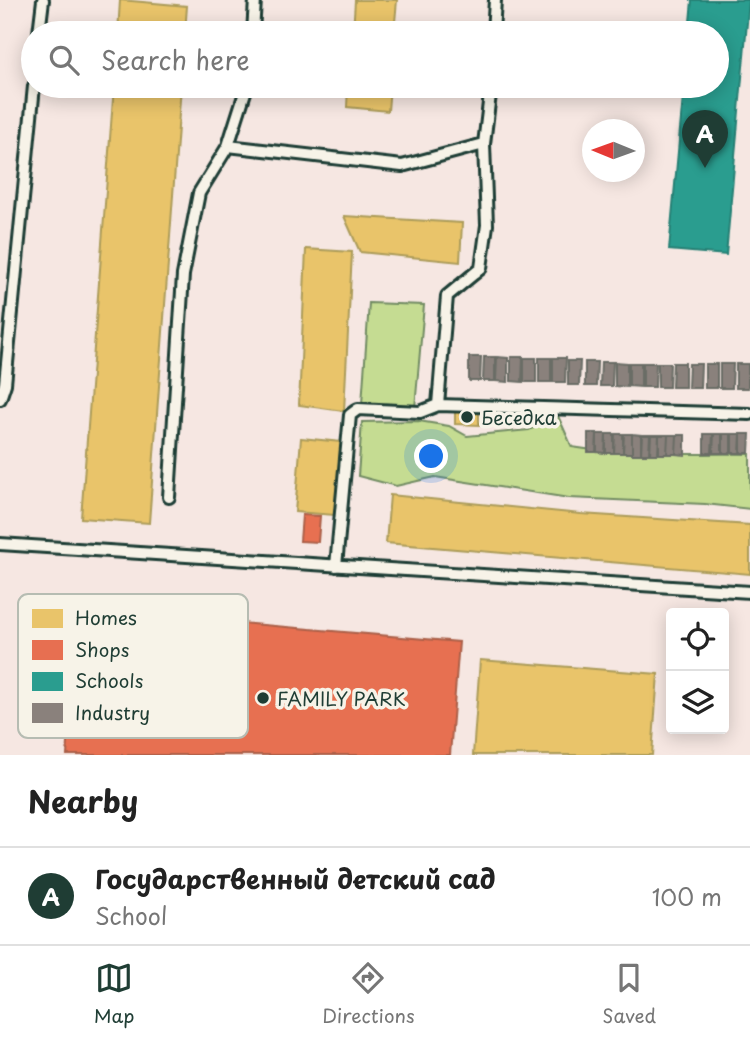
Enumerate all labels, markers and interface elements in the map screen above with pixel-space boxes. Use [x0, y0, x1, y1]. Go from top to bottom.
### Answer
search box [21, 21, 729, 98]
text: Search here [101, 40, 250, 79]
icon: search [45, 41, 83, 79]
pin: A [682, 110, 728, 168]
north arrow [582, 119, 645, 182]
place label: Беседка [481, 403, 557, 431]
marker: Беседка [459, 409, 475, 425]
your location [414, 439, 448, 473]
legend [18, 594, 248, 738]
text: Homes [75, 603, 137, 631]
map controls [666, 608, 729, 734]
button: locate [666, 608, 729, 671]
text: Shops [75, 635, 129, 663]
text: Schools [75, 666, 143, 694]
button: layers [666, 671, 729, 734]
place label: FAMILY PARK [277, 684, 406, 712]
marker: FAMILY PARK [255, 690, 271, 706]
text: Industry [75, 698, 150, 726]
text: Nearby [28, 778, 138, 823]
text: Государственный детский сад [95, 859, 495, 898]
text: A [42, 879, 60, 914]
text: 100 m [652, 879, 722, 914]
text: School [95, 898, 167, 933]
tab: Map [94, 959, 134, 1029]
tab: Directions [322, 959, 415, 1029]
tab: Saved [602, 959, 656, 1029]

